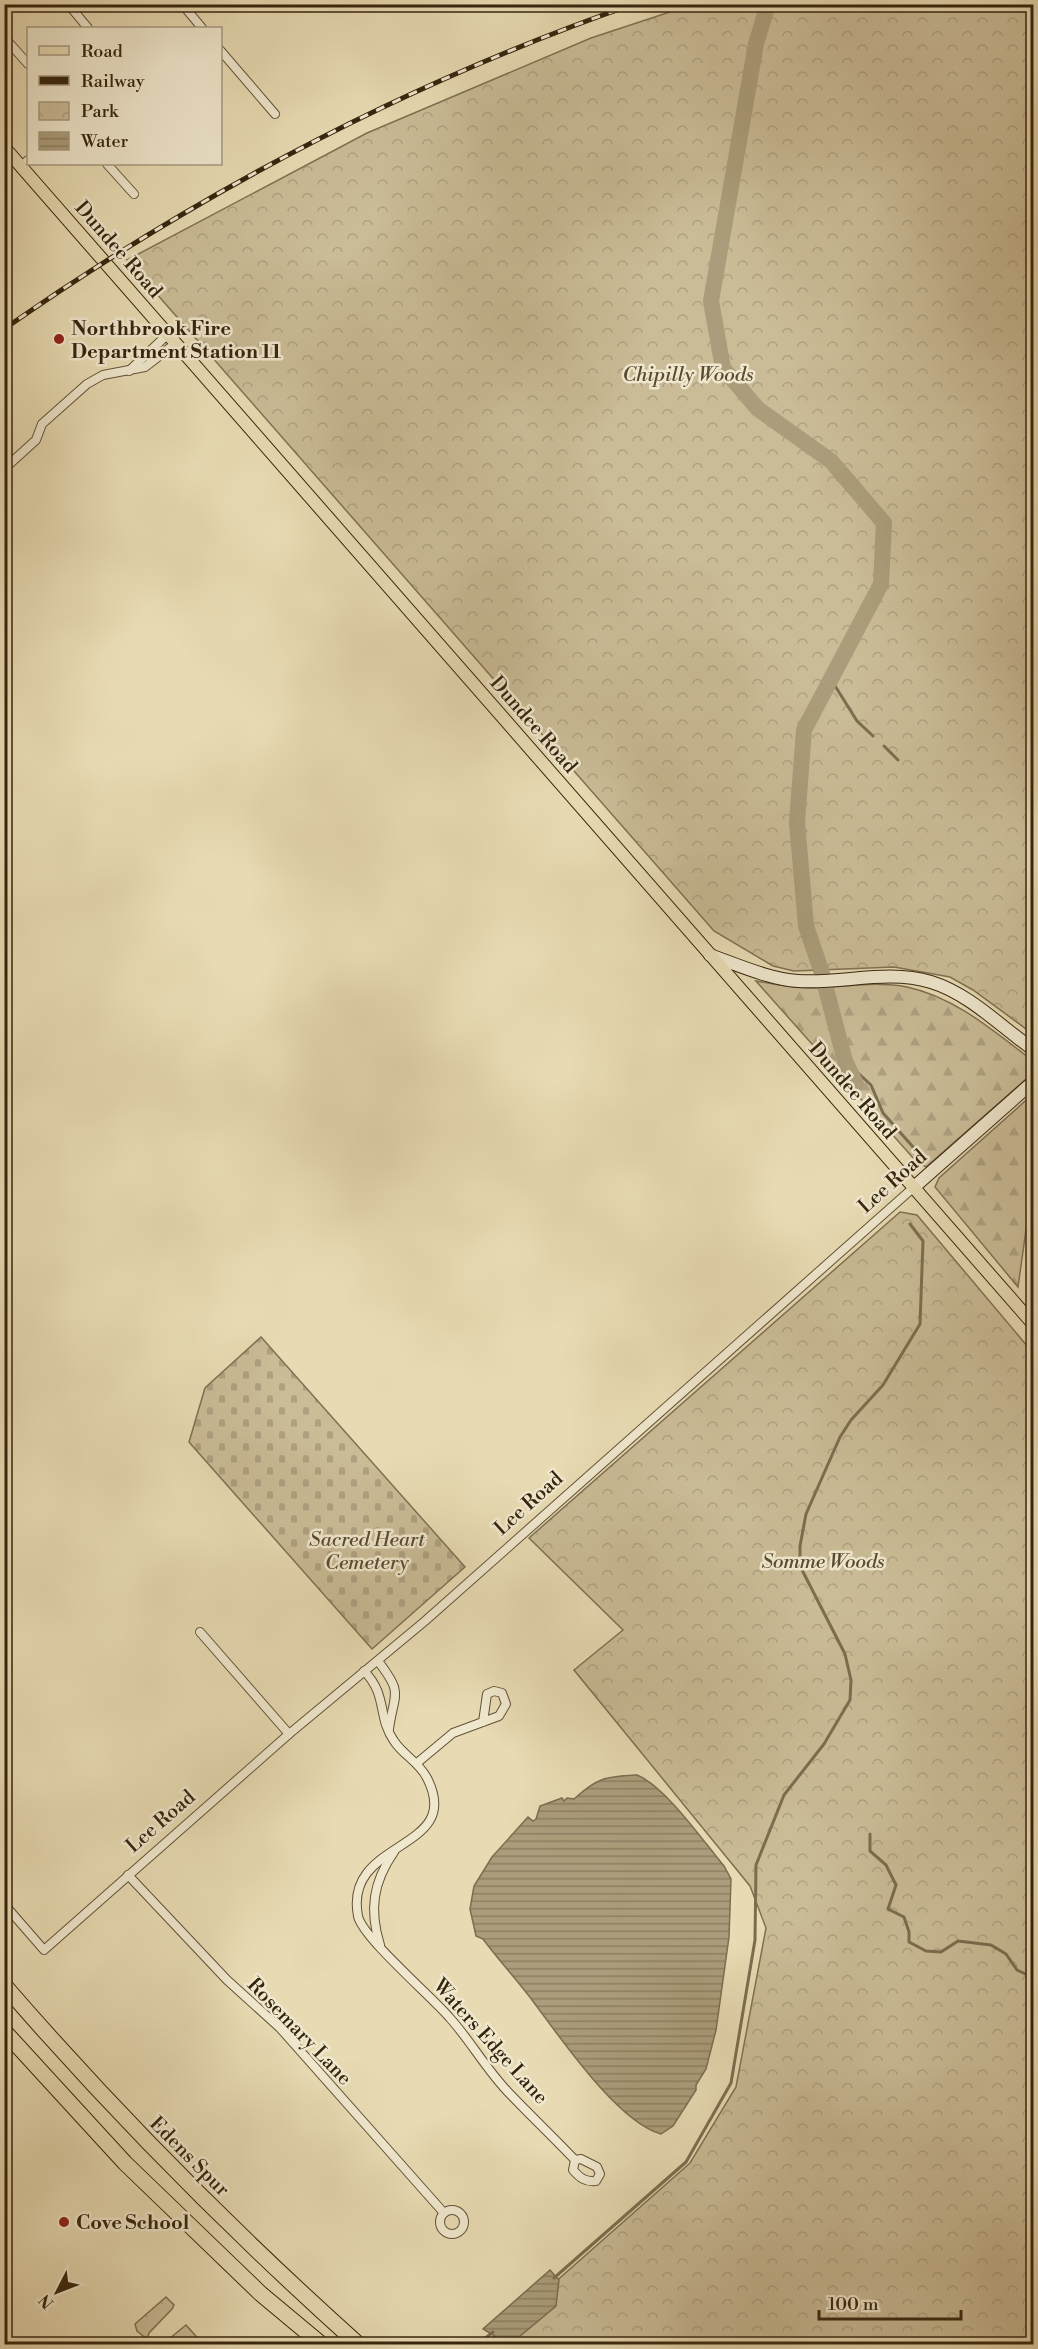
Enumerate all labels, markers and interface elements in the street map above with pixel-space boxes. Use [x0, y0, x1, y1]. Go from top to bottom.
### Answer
legend [27, 27, 222, 165]
text: Road [81, 40, 124, 63]
text: Railway [81, 70, 145, 93]
text: Park [81, 100, 120, 123]
text: Water [80, 130, 129, 153]
street label: Dundee Road [69, 196, 167, 304]
place label: Northbrook Fire Department Station 11 [71, 317, 281, 365]
marker: Northbrook Fire Department Station 11 [52, 332, 66, 346]
park label: Chipilly Woods [622, 363, 754, 388]
street label: Dundee Road [484, 671, 582, 779]
street label: Dundee Road [803, 1037, 901, 1145]
street label: Lee Road [853, 1144, 933, 1219]
street label: Lee Road [489, 1466, 569, 1541]
park label: Sacred Heart Cemetery [309, 1528, 425, 1576]
park label: Somme Woods [761, 1550, 885, 1575]
street label: Lee Road [121, 1785, 201, 1859]
street label: Rosemary Lane [241, 1973, 357, 2091]
street label: Waters Edge Lane [426, 1973, 553, 2110]
street label: Edens Spur [144, 2112, 235, 2203]
place label: Cove School [76, 2211, 190, 2236]
marker: Cove School [57, 2215, 71, 2229]
north arrow [27, 2262, 87, 2322]
scale bar [819, 2283, 962, 2321]
text: N [35, 2290, 58, 2313]
text: 100 m [828, 2293, 879, 2316]

